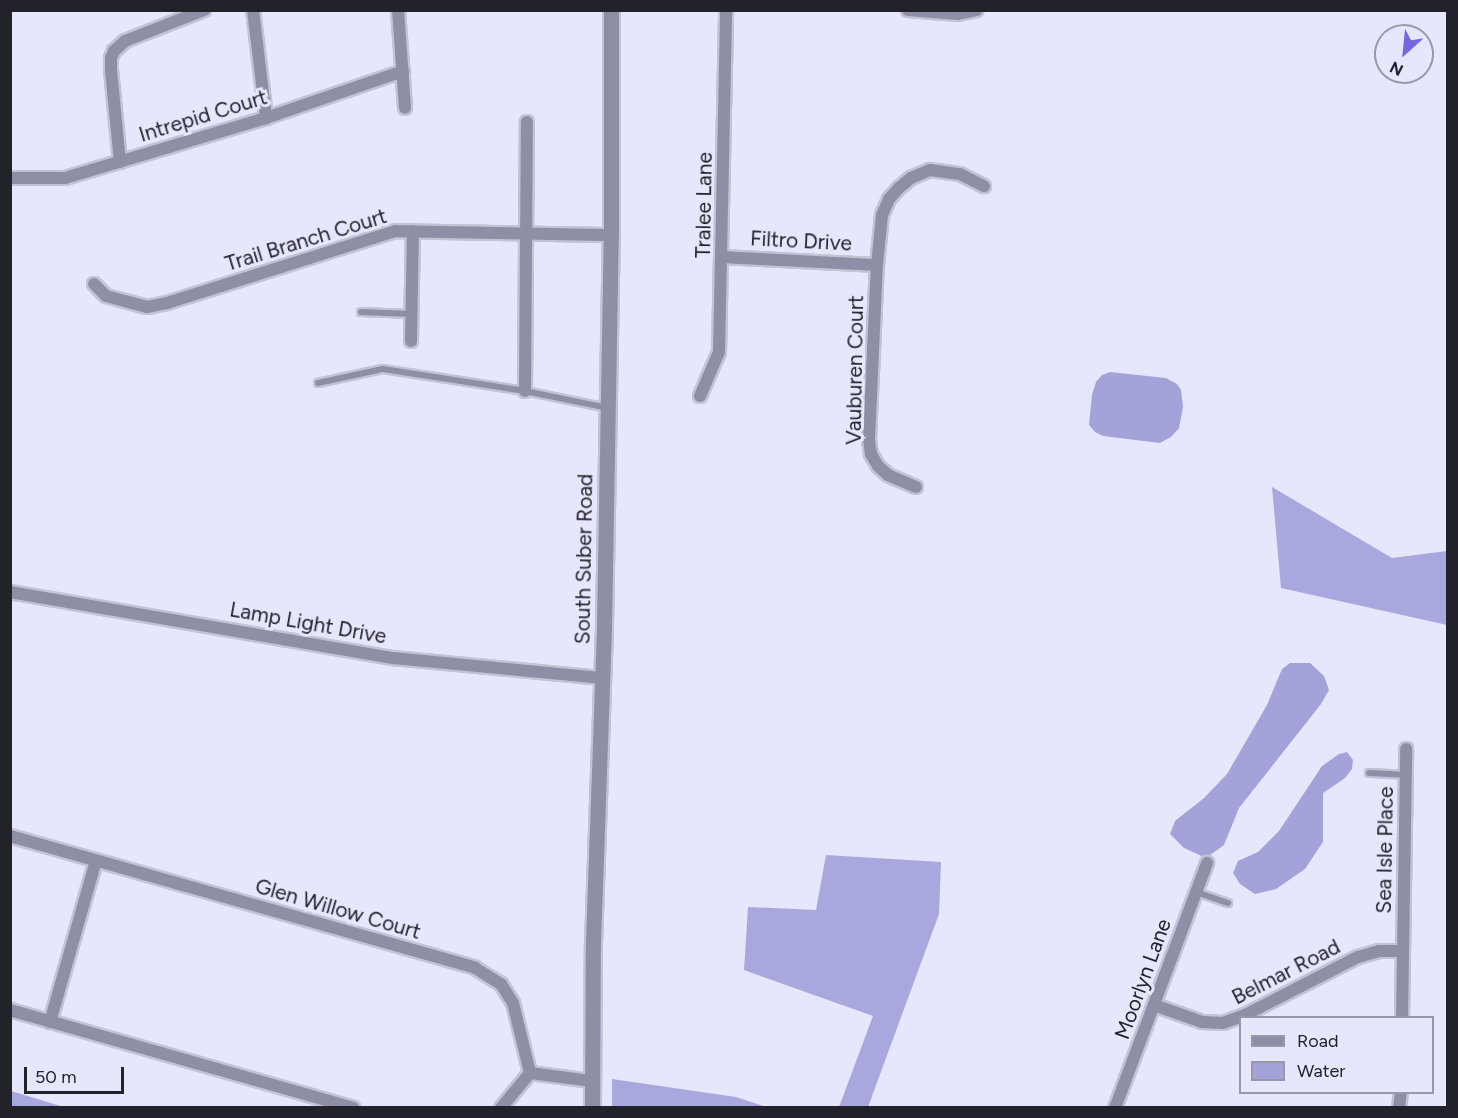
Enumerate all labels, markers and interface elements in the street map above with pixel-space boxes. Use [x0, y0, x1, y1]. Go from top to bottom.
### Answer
north arrow [1374, 24, 1434, 84]
text: N [1387, 57, 1406, 80]
street label: Intrepid Court [136, 85, 270, 147]
street label: Tralee Lane [690, 152, 718, 258]
street label: Trail Branch Court [222, 203, 390, 277]
street label: Filtro Drive [749, 226, 853, 256]
street label: Vauburen Court [841, 295, 869, 445]
street label: South Suber Road [570, 473, 598, 645]
street label: Lamp Light Drive [228, 597, 388, 649]
street label: Sea Isle Place [1371, 786, 1399, 914]
street label: Glen Willow Court [252, 873, 424, 945]
street label: Moorlyn Lane [1110, 915, 1176, 1043]
street label: Belmar Road [1228, 934, 1344, 1010]
legend [1239, 1016, 1434, 1094]
text: Road [1297, 1030, 1338, 1052]
scale bar [27, 1055, 128, 1093]
text: Water [1297, 1060, 1345, 1082]
text: 50 m [35, 1066, 77, 1088]

